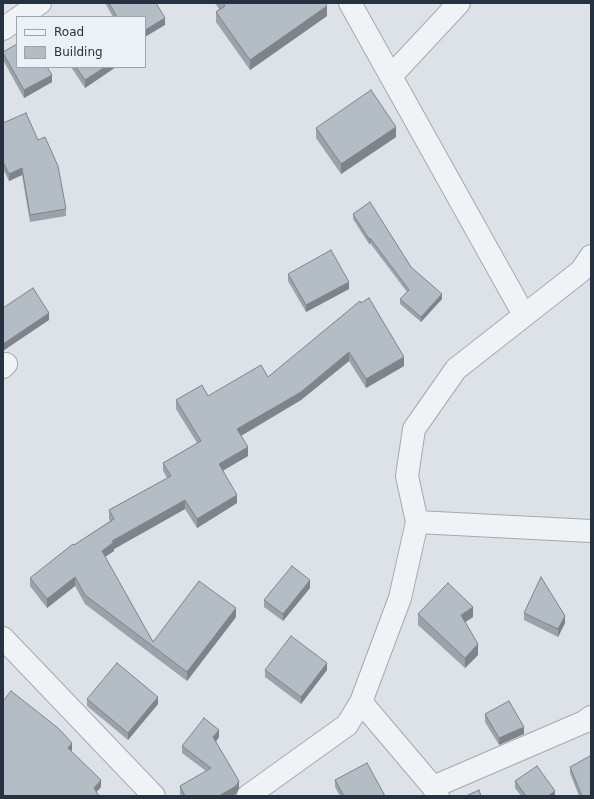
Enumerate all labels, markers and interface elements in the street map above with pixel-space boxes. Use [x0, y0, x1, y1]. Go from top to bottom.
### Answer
legend [16, 16, 146, 68]
text: Road [54, 25, 84, 39]
text: Building [54, 45, 103, 59]

